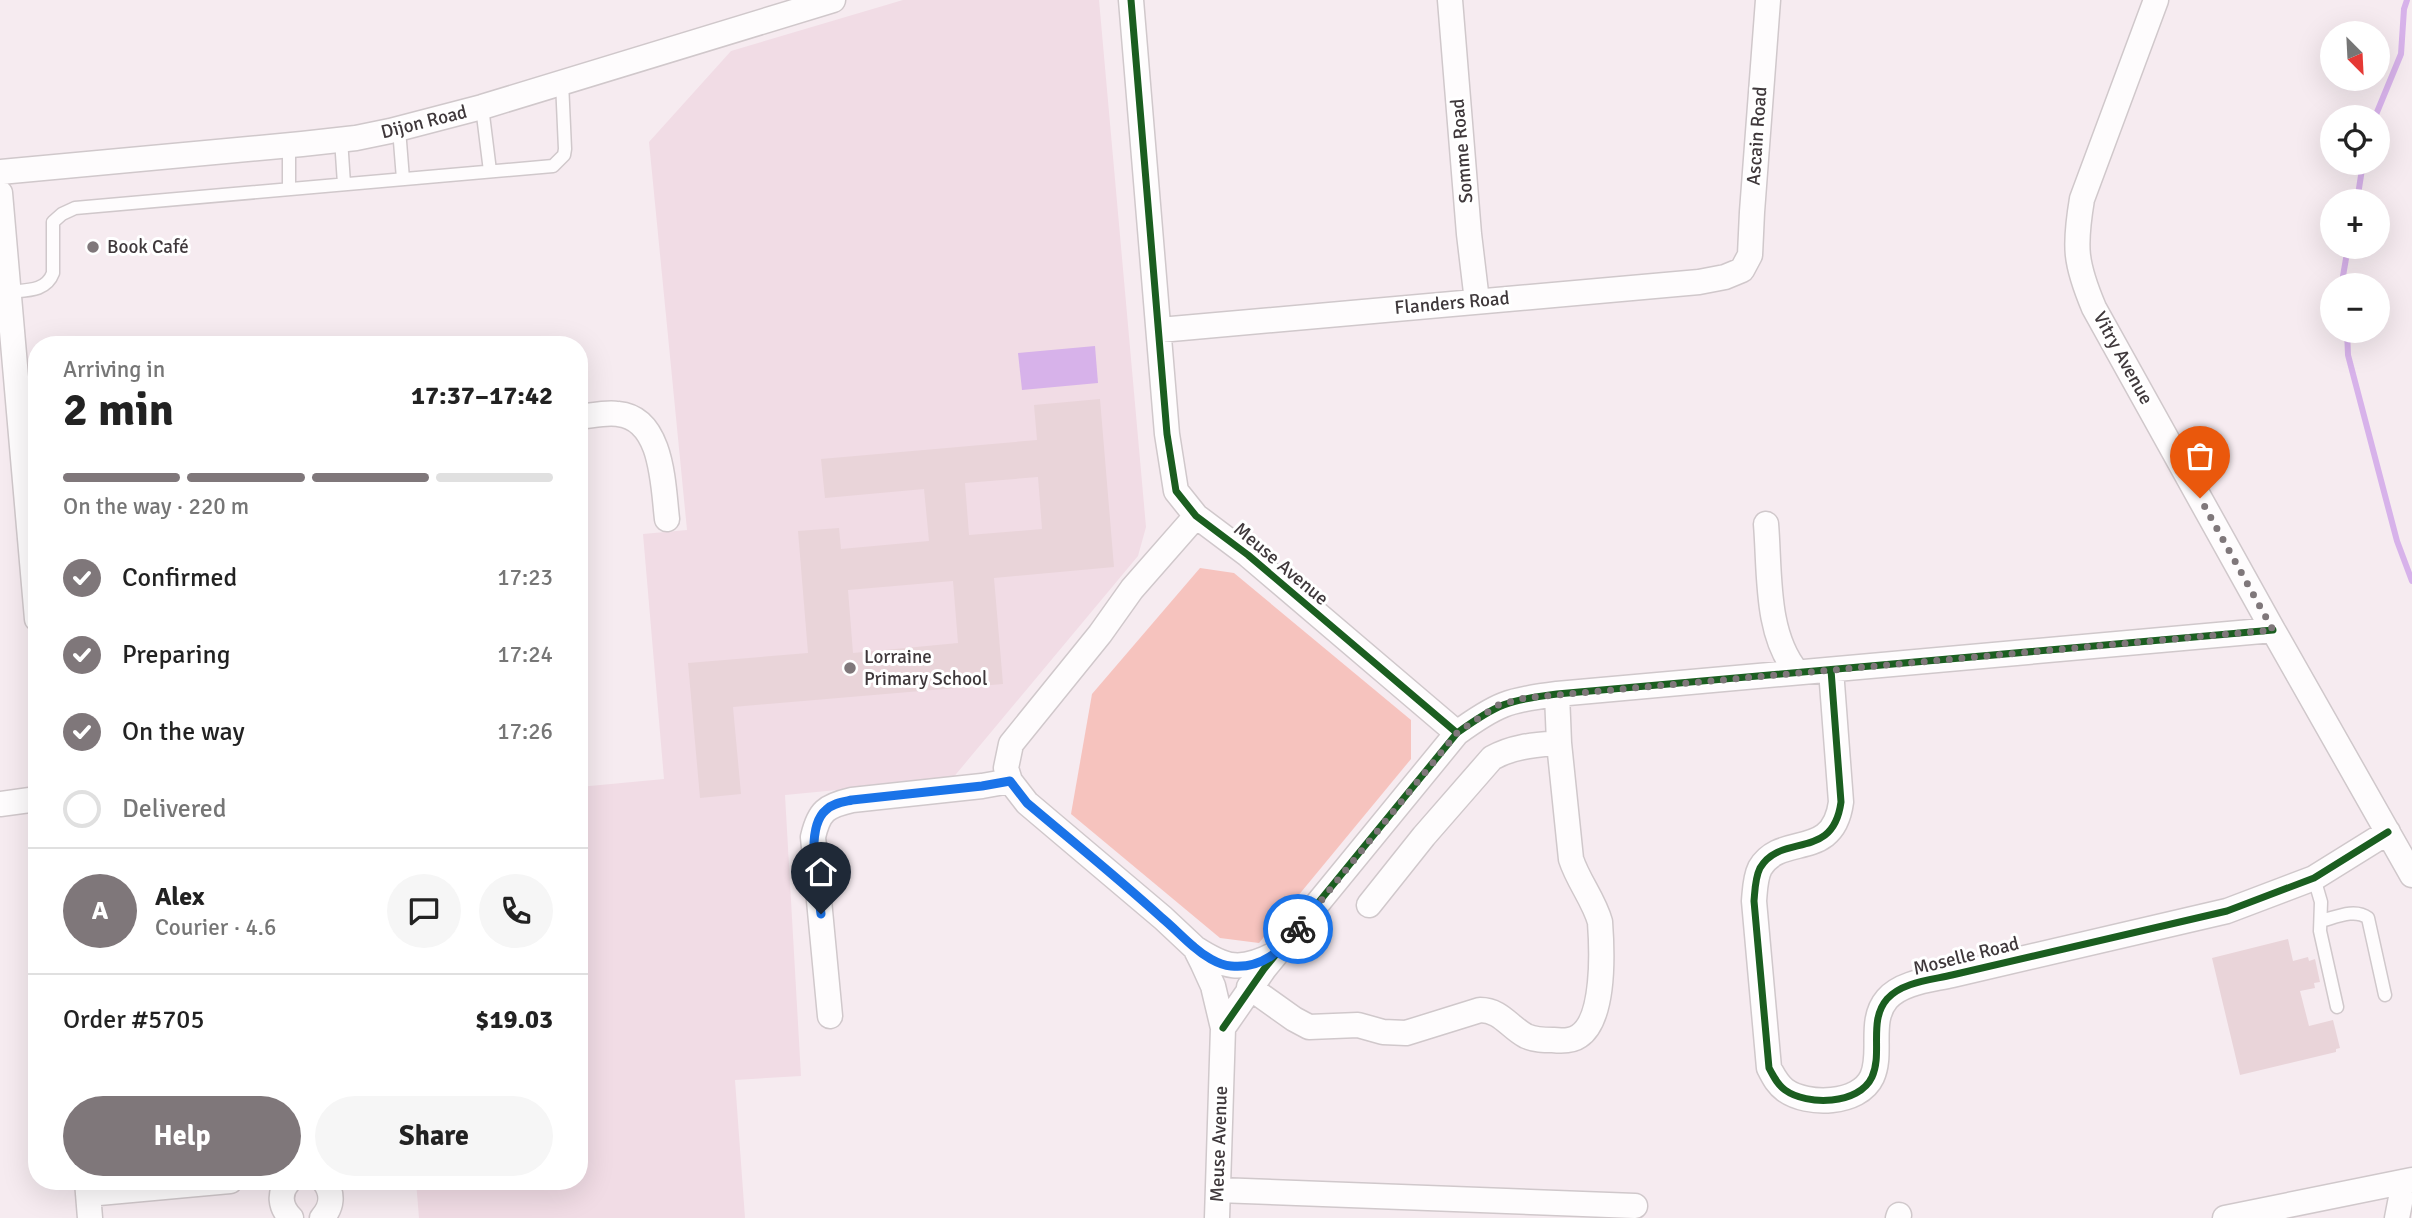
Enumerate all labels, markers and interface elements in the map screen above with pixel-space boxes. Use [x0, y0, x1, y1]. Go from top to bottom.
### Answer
north arrow [2320, 21, 2390, 91]
map controls [2320, 21, 2390, 343]
street label: Ascain Road [1742, 86, 1772, 186]
street label: Somme Road [1445, 98, 1479, 204]
street label: Dijon Road [378, 100, 470, 144]
button: locate [2320, 105, 2390, 175]
button: + [2320, 189, 2390, 259]
place label: Book Café [107, 235, 189, 259]
marker: Book Café [85, 239, 101, 255]
button: − [2320, 273, 2390, 343]
street label: Flanders Road [1394, 286, 1510, 320]
street label: Vitry Avenue [2088, 307, 2158, 409]
text: Arriving in [63, 355, 165, 384]
text: 17:37–17:42 [411, 380, 553, 412]
text: 2 min [63, 382, 174, 438]
pin [2170, 426, 2230, 498]
icon: bag [2181, 437, 2219, 475]
text: On the way · 220 m [63, 492, 249, 521]
street label: Meuse Avenue [1229, 517, 1333, 611]
icon: check [63, 559, 101, 597]
text: Confirmed [122, 562, 237, 594]
text: 17:23 [497, 563, 553, 592]
icon: check [63, 636, 101, 674]
text: Preparing [122, 639, 230, 671]
text: 17:24 [497, 640, 553, 669]
place label: Lorraine Primary School [864, 645, 987, 691]
marker: Lorraine Primary School [842, 660, 858, 676]
icon: check [63, 713, 101, 751]
text: On the way [122, 716, 245, 748]
text: 17:26 [497, 717, 553, 746]
text: Delivered [122, 793, 227, 825]
pin [791, 842, 851, 914]
icon: home [802, 853, 840, 891]
button: chat [387, 874, 461, 948]
button: phone [479, 874, 553, 948]
text: Alex [155, 881, 205, 913]
courier [1263, 894, 1333, 964]
text: A [92, 895, 108, 927]
icon: bike [1279, 910, 1317, 948]
text: Courier · 4.6 [155, 913, 276, 942]
street label: Moselle Road [1911, 931, 2021, 981]
text: Order #5705 [63, 1004, 204, 1036]
text: $19.03 [475, 1004, 553, 1036]
street label: Meuse Avenue [1205, 1085, 1233, 1203]
button: Help [63, 1096, 301, 1176]
button: Share [315, 1096, 553, 1176]

